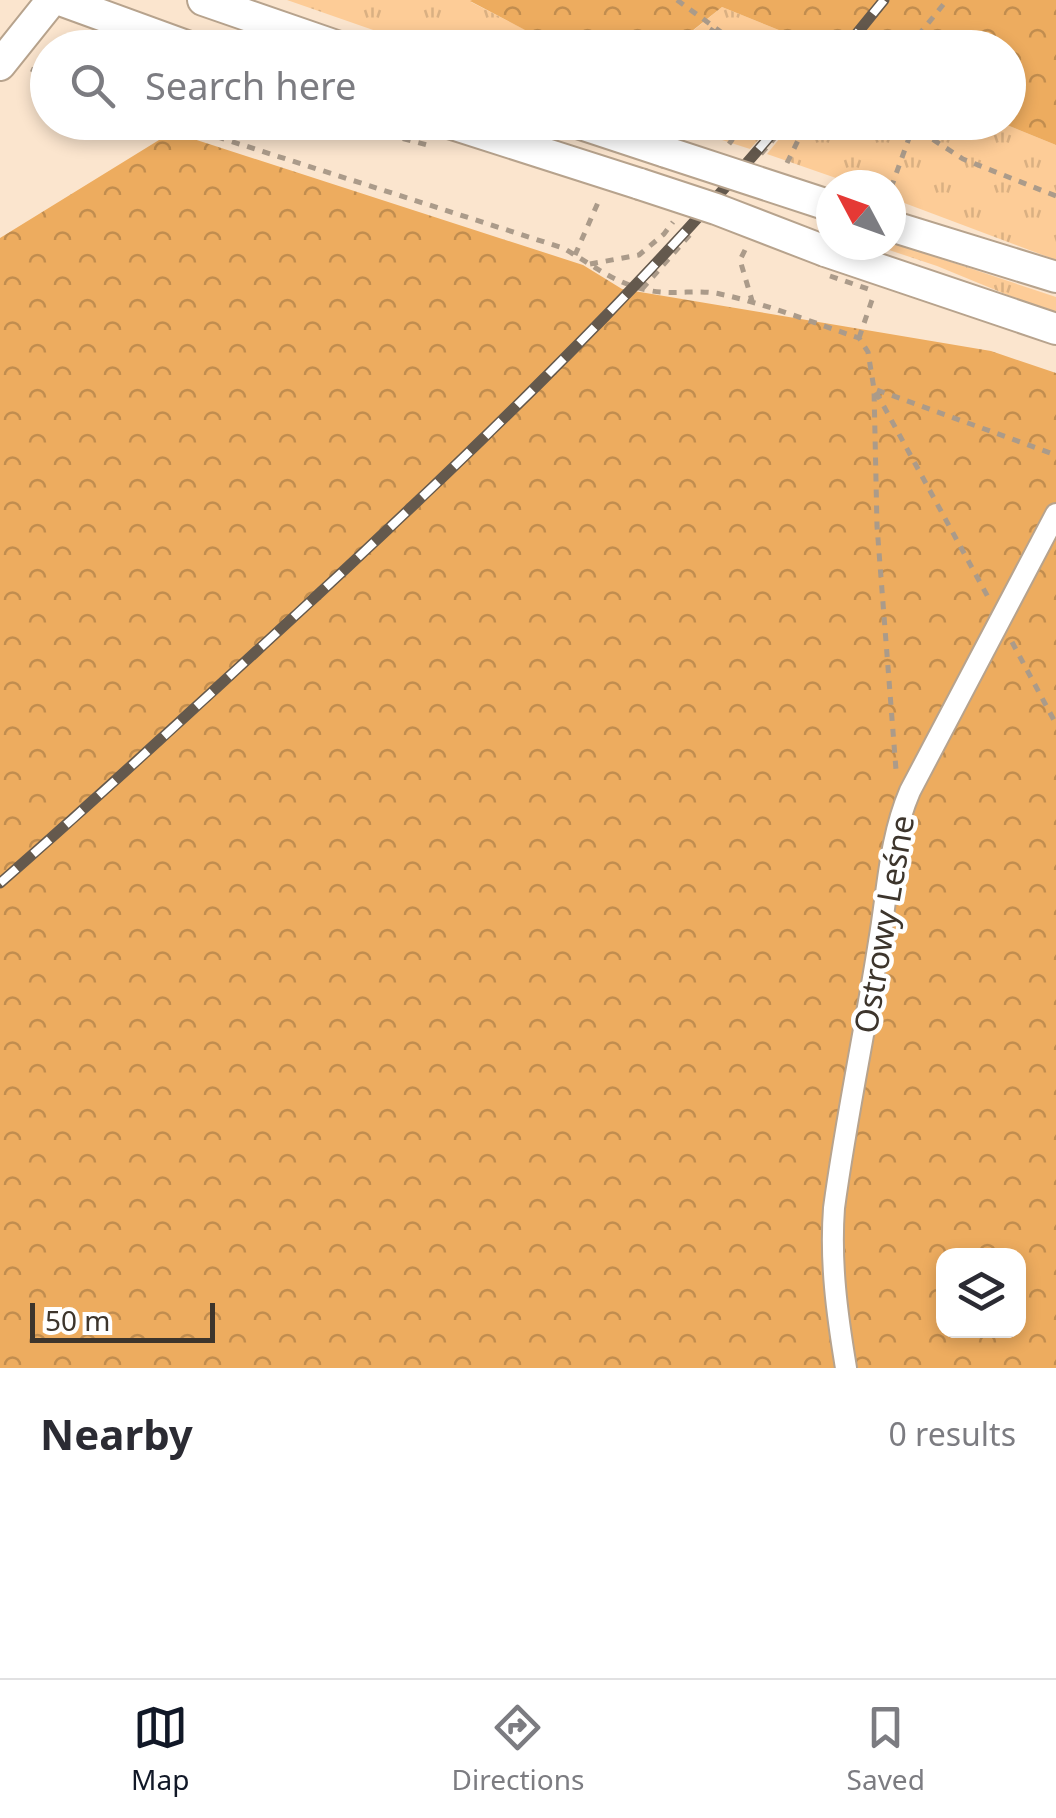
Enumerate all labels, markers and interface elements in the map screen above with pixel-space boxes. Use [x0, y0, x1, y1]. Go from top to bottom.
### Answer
search box [30, 30, 1026, 140]
icon: search [65, 58, 120, 113]
text: Search here [145, 59, 356, 111]
north arrow [816, 170, 906, 260]
street label: Ostrowy Leśne [843, 811, 923, 1037]
map controls [936, 1248, 1026, 1338]
button: layers [936, 1248, 1026, 1338]
scale bar [30, 1298, 215, 1342]
text: 50 m [45, 1301, 111, 1339]
text: Nearby [40, 1405, 193, 1462]
text: 0 results [889, 1412, 1016, 1455]
tab: Map [131, 1700, 189, 1798]
tab: Directions [452, 1700, 584, 1798]
tab: Saved [847, 1700, 925, 1798]

